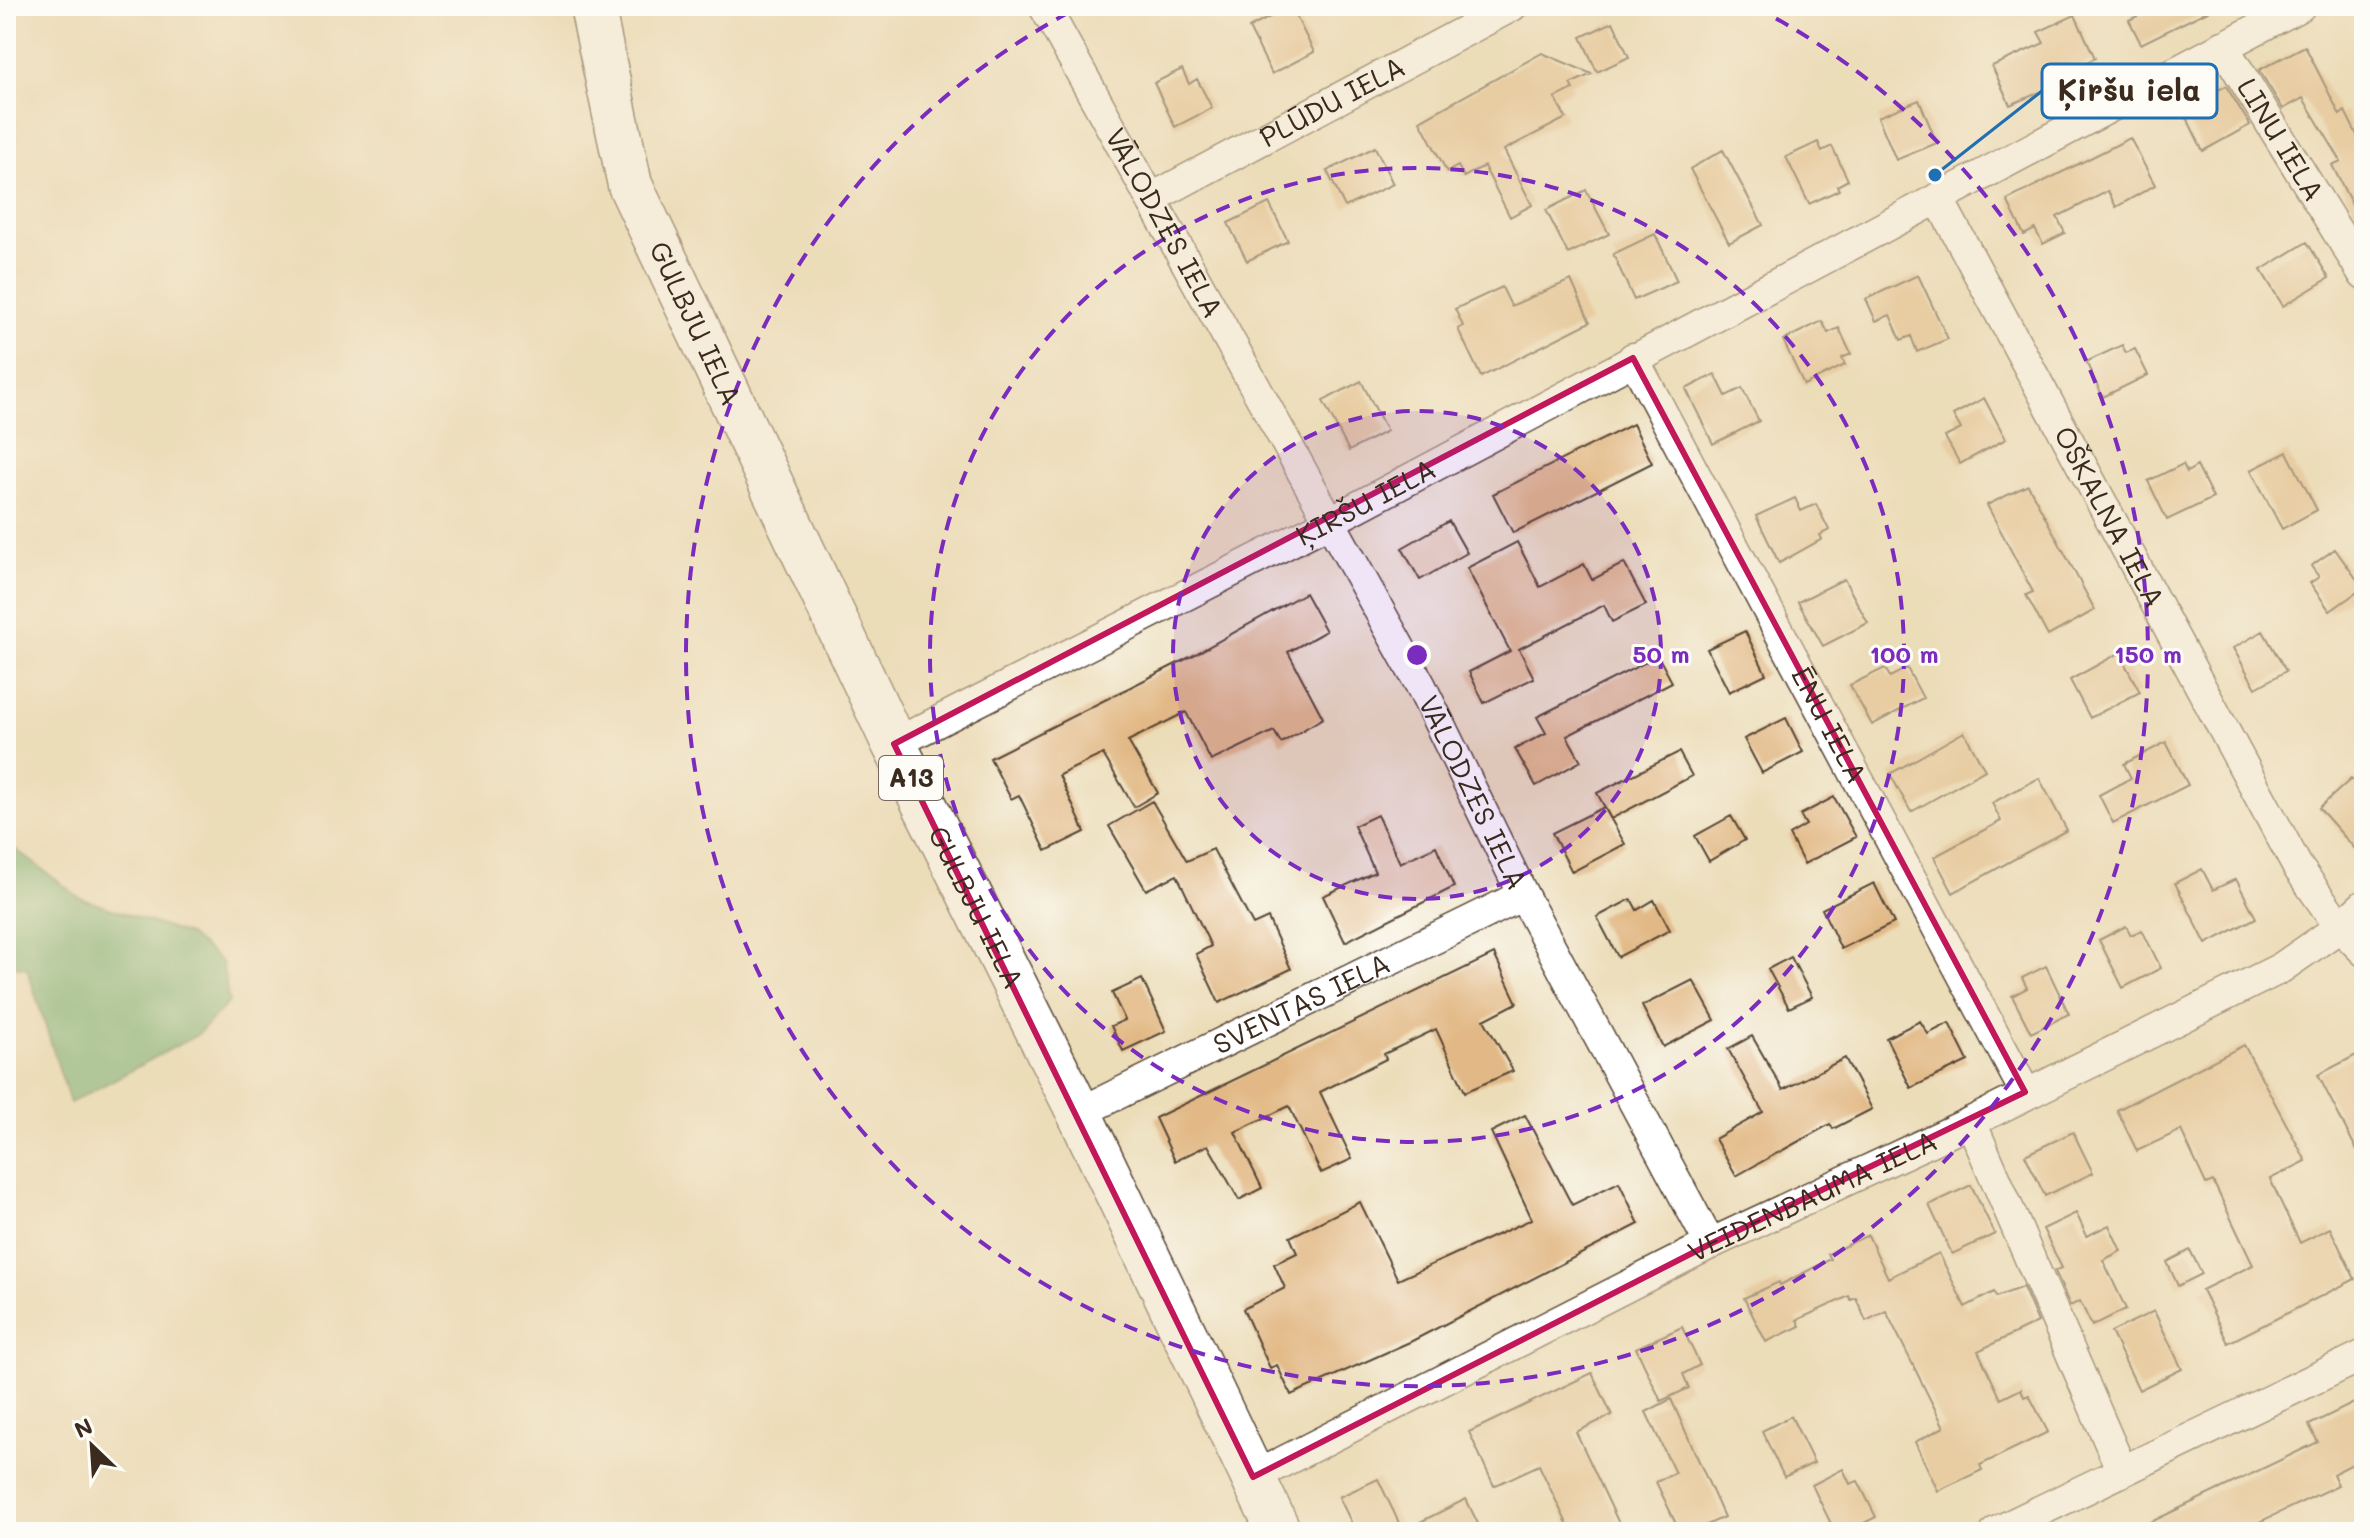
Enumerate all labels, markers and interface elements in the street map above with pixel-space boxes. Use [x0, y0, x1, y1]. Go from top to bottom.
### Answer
street label: PLŪDU IELA [1253, 48, 1411, 155]
callout: Ķiršu iela [2042, 64, 2217, 118]
text: Ķiršu iela [2057, 69, 2201, 111]
street label: LINU IELA [2230, 71, 2333, 207]
street label: VĀLODZES IELA [1098, 121, 1232, 324]
street label: GULBJU IELA [642, 235, 750, 411]
street label: OŠKALNA IELA [2047, 420, 2174, 613]
street label: ĶIRŠU IELA [1289, 450, 1441, 554]
text: 50 m [1632, 638, 1690, 669]
text: 100 m [1869, 638, 1939, 669]
text: 150 m [2114, 638, 2182, 669]
centre of rings [1403, 641, 1431, 669]
street label: ĒNU IELA [1784, 660, 1876, 789]
street label: VĀLODZES IELA [1411, 689, 1536, 895]
road number: A13 [879, 756, 943, 800]
street label: GULBJU IELA [921, 820, 1033, 994]
street label: SVENTAS IELA [1207, 944, 1396, 1061]
street label: VEIDENBAUMA IELA [1681, 1122, 1942, 1269]
north arrow [52, 1406, 132, 1486]
text: N [70, 1411, 97, 1444]

